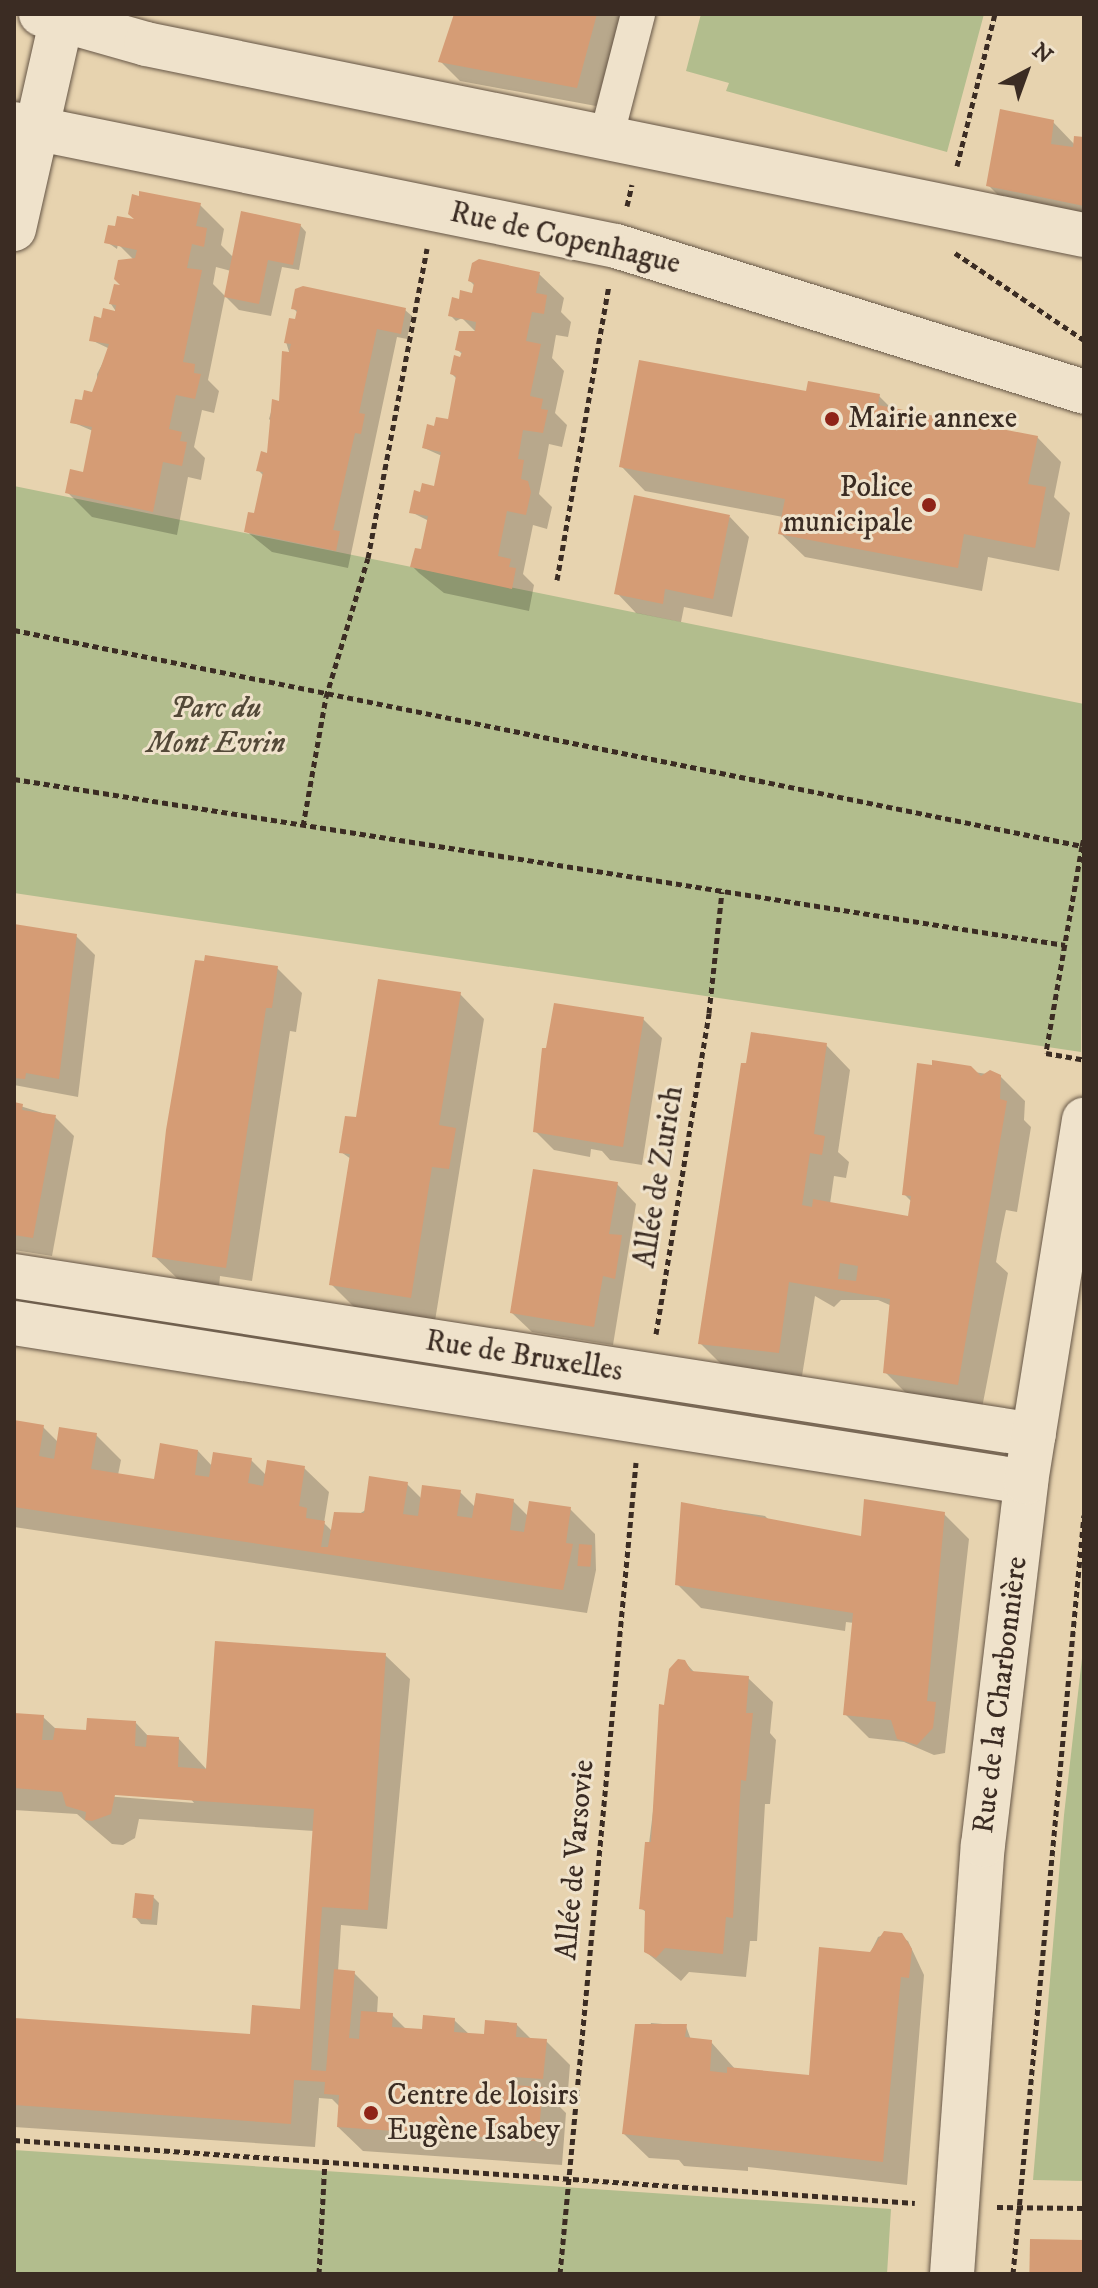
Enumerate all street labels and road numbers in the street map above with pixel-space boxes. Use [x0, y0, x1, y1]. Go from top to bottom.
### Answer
street label: Rue de Copenhague [447, 195, 683, 283]
street label: Allée de Zurich [628, 1084, 692, 1270]
street label: Rue de Bruxelles [423, 1324, 625, 1390]
street label: Rue de la Charbonnière [966, 1555, 1036, 1835]
street label: Allée de Varsovie [549, 1758, 603, 1962]

